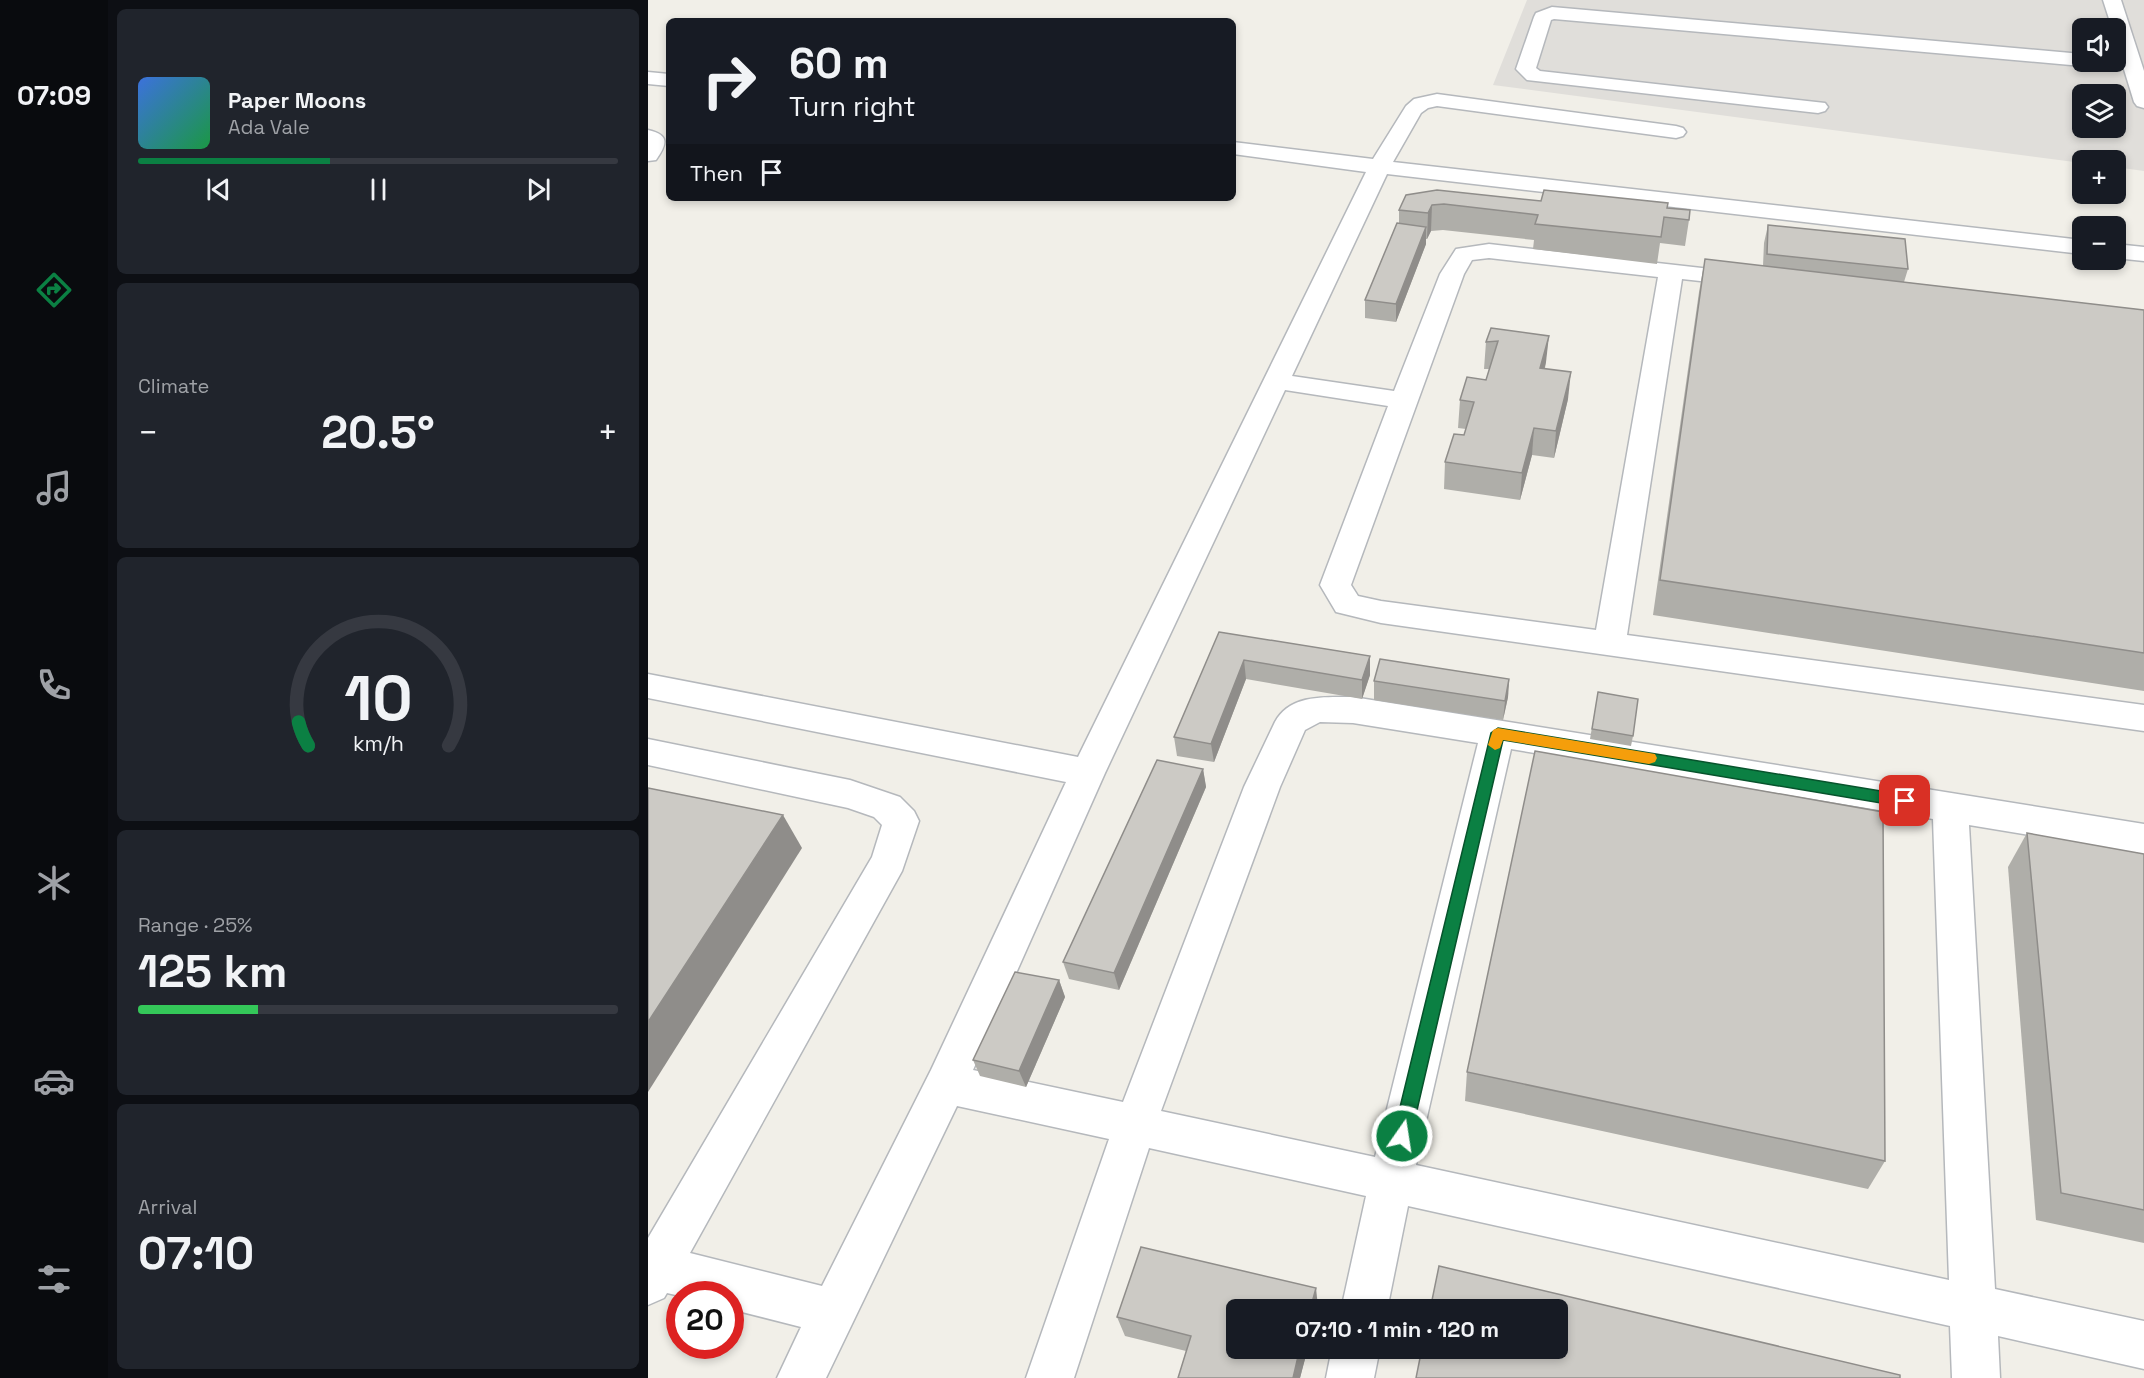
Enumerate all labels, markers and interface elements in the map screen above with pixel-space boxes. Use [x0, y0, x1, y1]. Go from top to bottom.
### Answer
map controls [2072, 18, 2126, 270]
button: sound [2072, 18, 2126, 72]
text: 60 m [789, 37, 889, 90]
icon: right [690, 42, 768, 120]
text: 07:09 [17, 78, 91, 113]
button: layers [2072, 84, 2126, 138]
text: Paper Moons [228, 86, 366, 114]
text: Turn right [789, 89, 916, 124]
text: Ada Vale [228, 114, 310, 140]
button: + [2072, 150, 2126, 204]
icon: arrive [755, 156, 788, 189]
text: Then [690, 159, 743, 187]
icon: previous [202, 173, 235, 206]
icon: pause [362, 173, 395, 206]
icon: next [522, 173, 555, 206]
button: − [2072, 216, 2126, 270]
icon: directions [33, 269, 75, 311]
text: Climate [138, 373, 209, 399]
text: 20.5° [321, 404, 435, 461]
text: − [138, 412, 158, 454]
text: + [598, 412, 618, 454]
icon: music [33, 467, 75, 509]
text: 10 [344, 659, 412, 738]
icon: phone [33, 664, 75, 706]
text: km/h [352, 730, 404, 757]
pin [1879, 775, 1930, 826]
icon: arrive [1888, 784, 1921, 817]
icon: climate [33, 862, 75, 904]
text: Range · 25% [138, 912, 253, 938]
text: 125 km [138, 943, 287, 1000]
icon: car [33, 1060, 75, 1102]
position arrow [1370, 1104, 1434, 1168]
text: Arrival [138, 1194, 197, 1220]
text: 07:10 [138, 1225, 254, 1282]
icon: filters [33, 1258, 75, 1300]
speed limit sign: 20 [666, 1281, 744, 1359]
text: 07:10 · 1 min · 120 m [1295, 1315, 1499, 1343]

